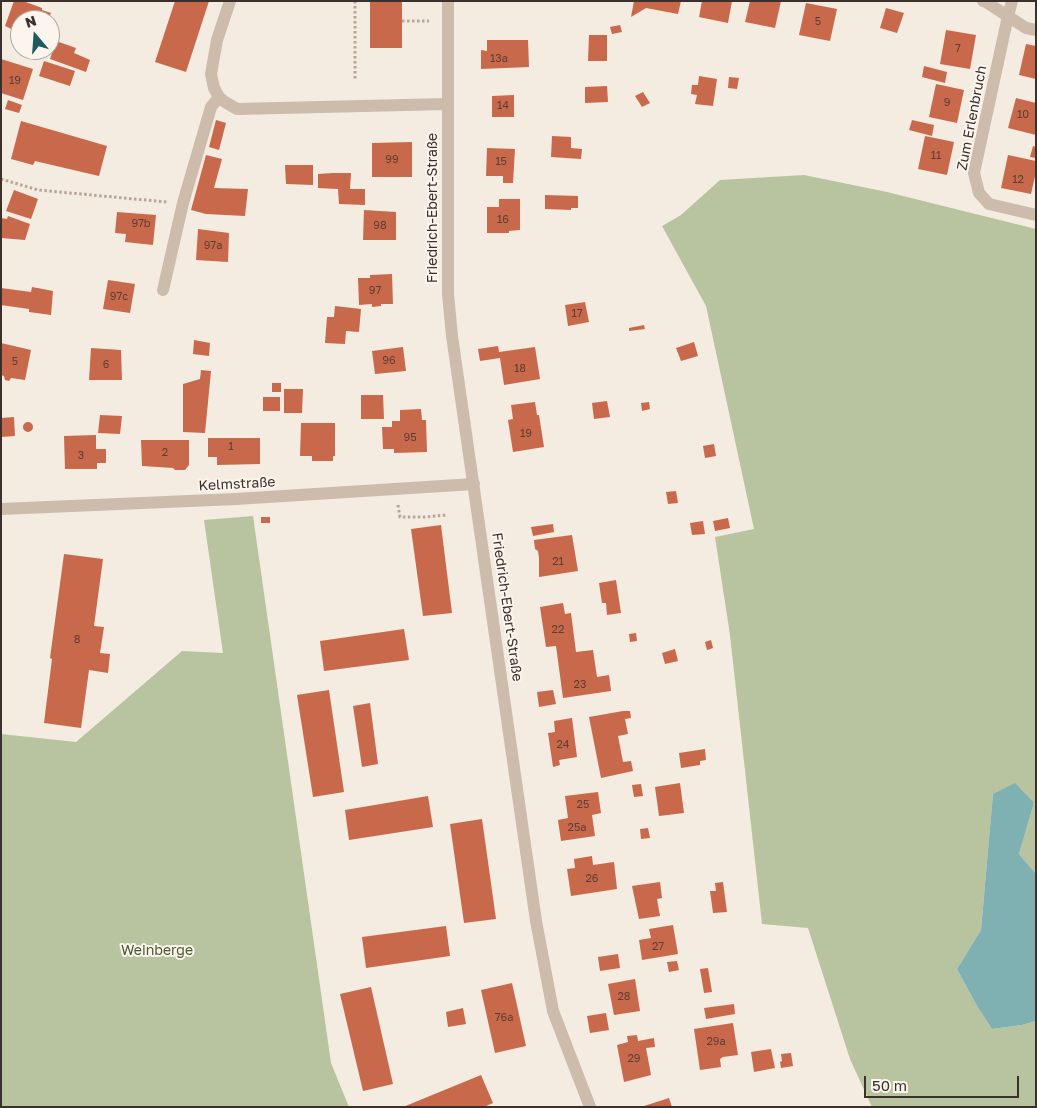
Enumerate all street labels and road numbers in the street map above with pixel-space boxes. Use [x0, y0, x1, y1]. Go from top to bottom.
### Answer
street label: Zum Erlenbruch [954, 64, 990, 172]
street label: Friedrich-Ebert-Straße [425, 133, 441, 283]
street label: Kelmstraße [198, 474, 276, 494]
street label: Friedrich-Ebert-Straße [488, 531, 526, 683]

